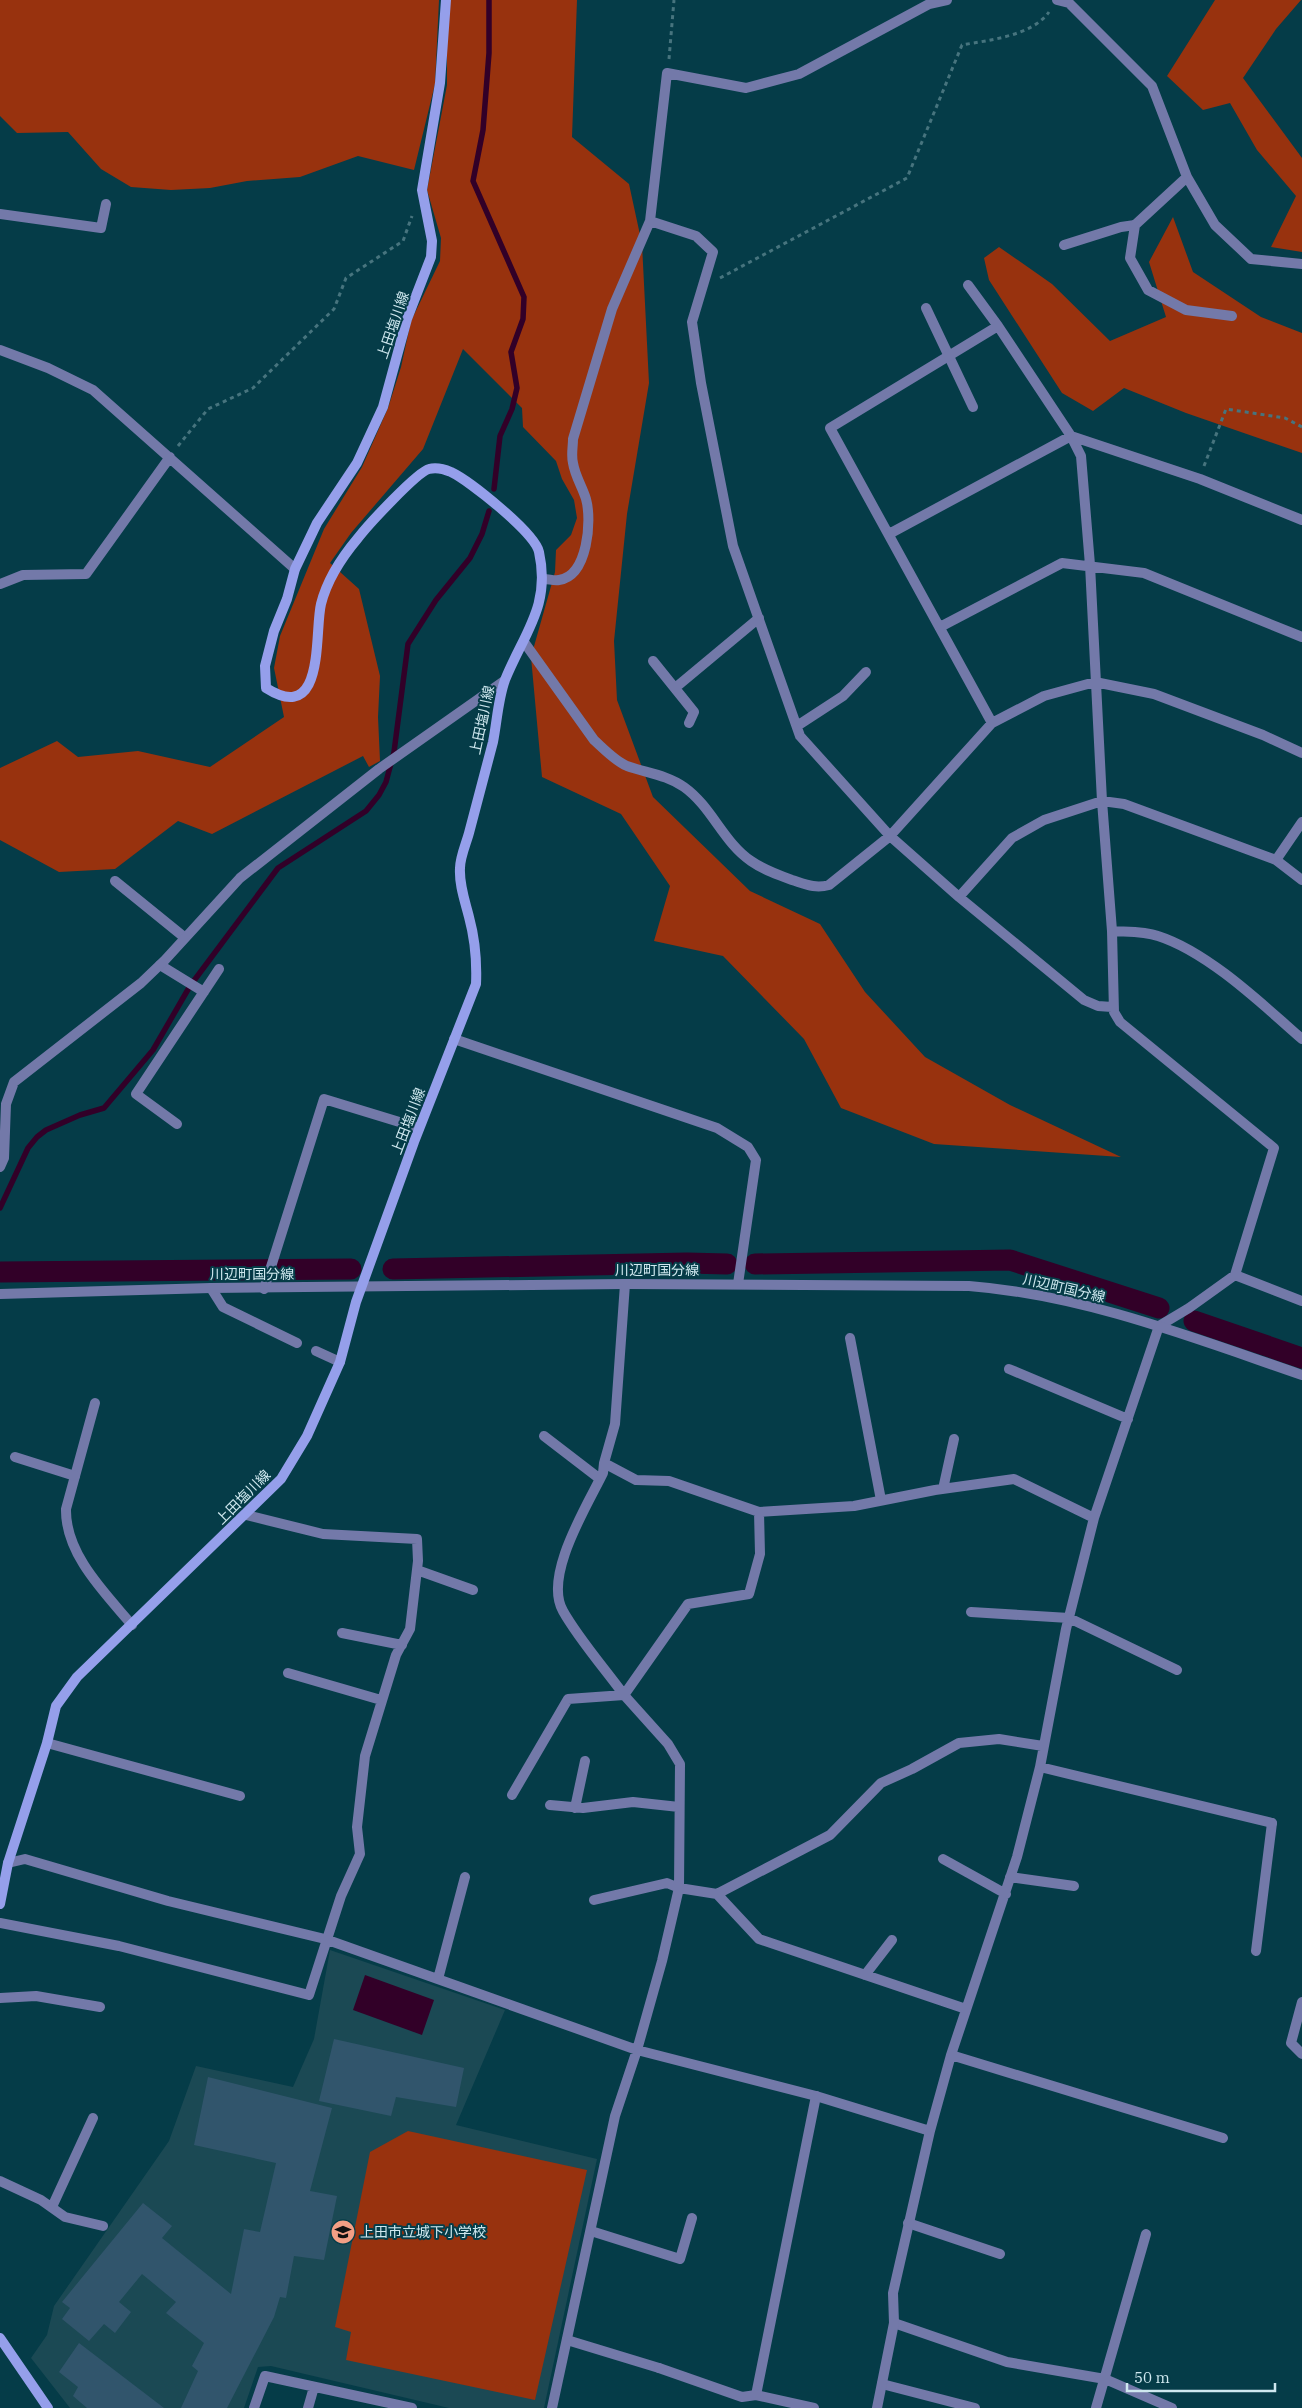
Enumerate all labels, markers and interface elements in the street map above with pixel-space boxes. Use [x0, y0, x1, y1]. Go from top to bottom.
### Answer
street label: 上田塩川線 [373, 289, 413, 361]
street label: 上田塩川線 [466, 684, 498, 756]
street label: 上田塩川線 [387, 1085, 429, 1157]
street label: 川辺町国分線 [615, 1261, 699, 1279]
street label: 川辺町国分線 [210, 1265, 294, 1283]
street label: 川辺町国分線 [1021, 1270, 1107, 1306]
street label: 上田塩川線 [212, 1466, 274, 1528]
school or university icon: 上田市立城下小学校 [330, 2219, 356, 2245]
place label: 上田市立城下小学校 [360, 2223, 486, 2241]
scale bar [1127, 2360, 1274, 2392]
text: 50 m [1134, 2368, 1170, 2387]

